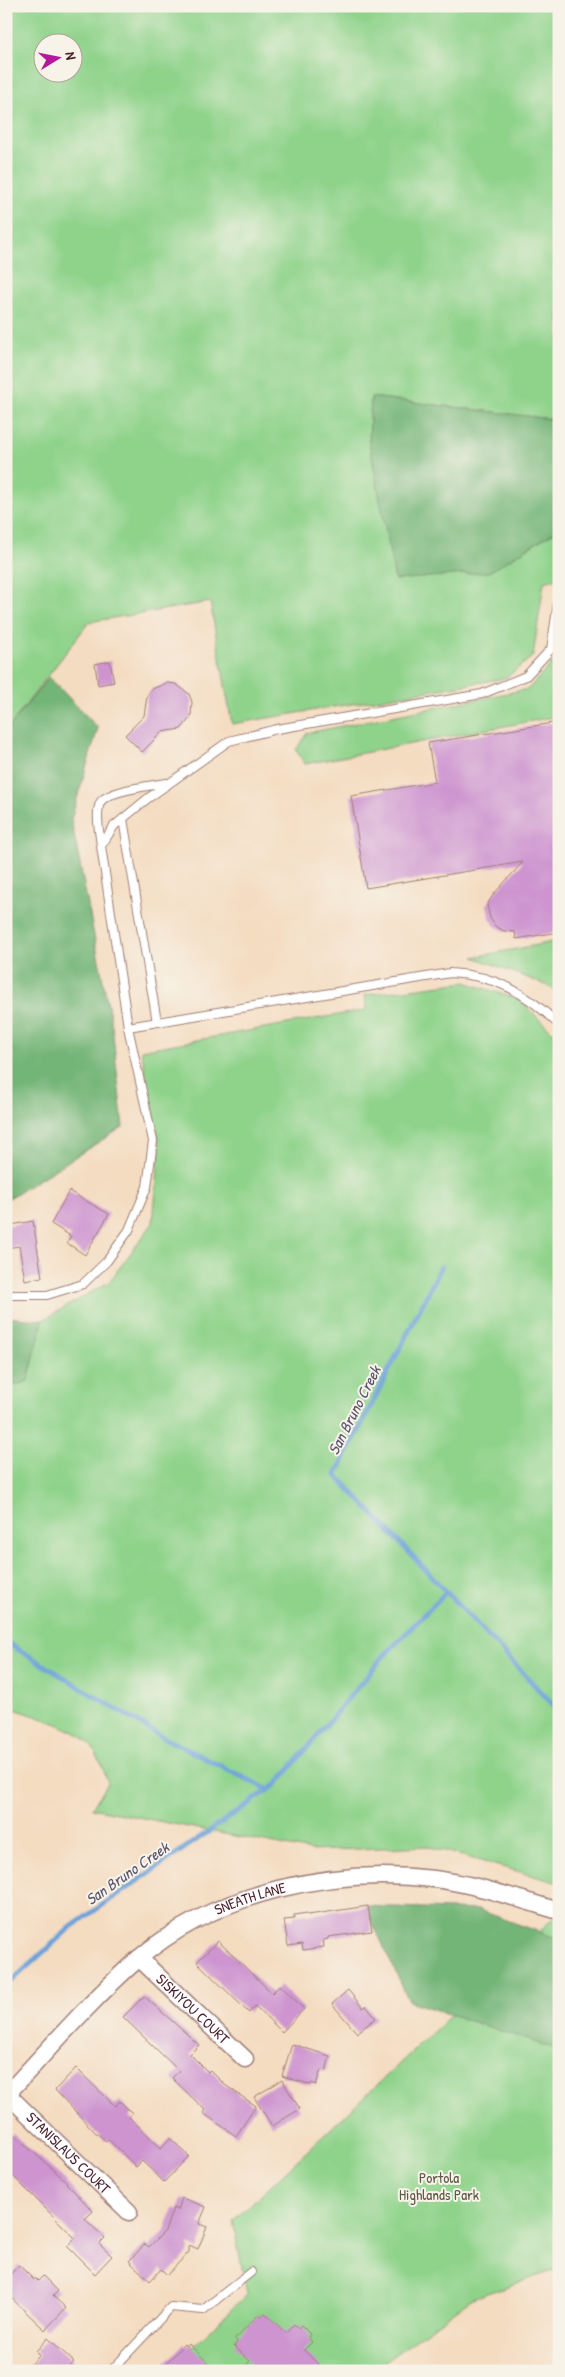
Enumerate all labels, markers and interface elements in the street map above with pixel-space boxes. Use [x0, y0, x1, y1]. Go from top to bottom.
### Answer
north arrow [32, 32, 82, 82]
text: N [61, 50, 81, 62]
water label: San Bruno Creek [322, 1361, 386, 1458]
water label: San Bruno Creek [81, 1835, 174, 1910]
street label: SNEATH LANE [211, 1876, 288, 1920]
street label: SISKIYOU COURT [152, 1969, 235, 2049]
street label: STANISLAUS COURT [22, 2107, 116, 2199]
park label: Portola Highlands Park [399, 2167, 479, 2205]

